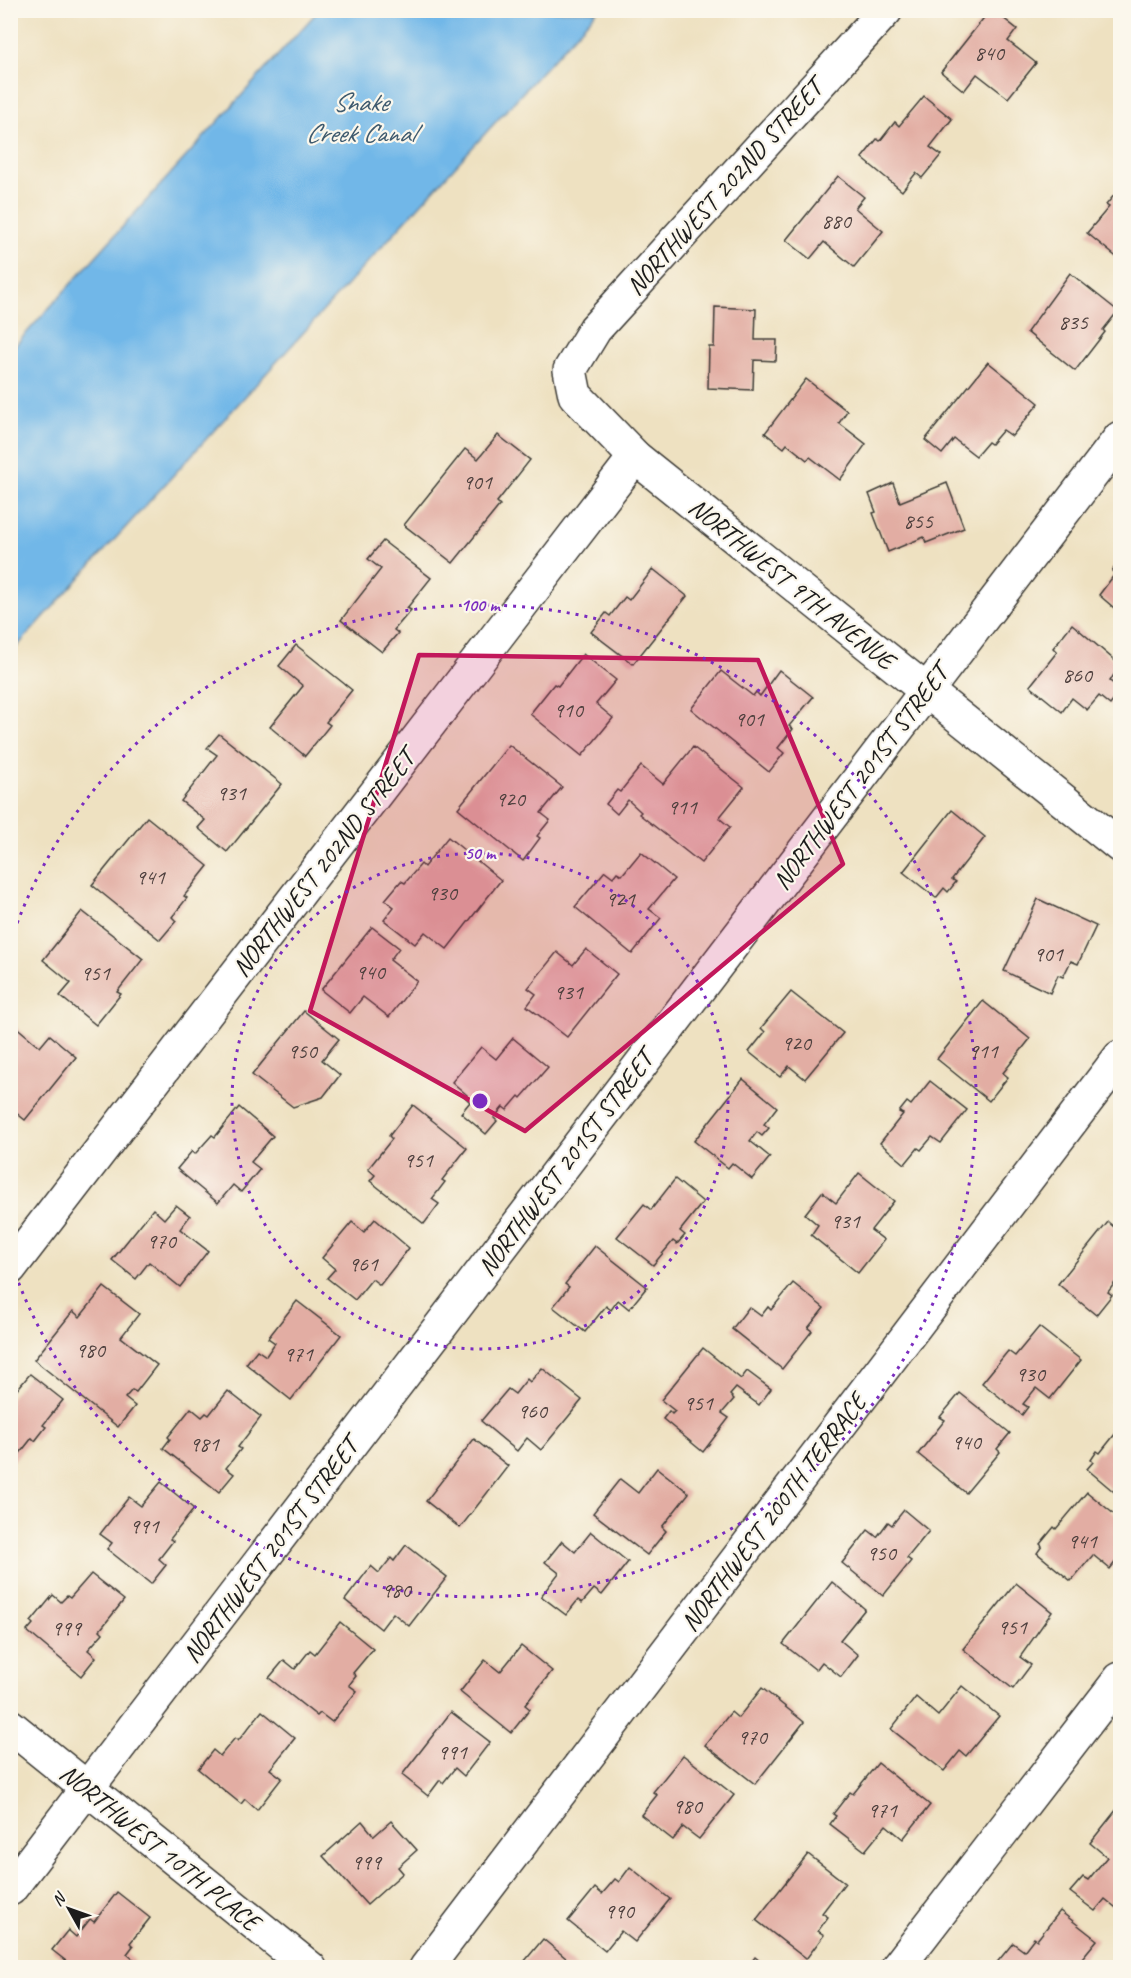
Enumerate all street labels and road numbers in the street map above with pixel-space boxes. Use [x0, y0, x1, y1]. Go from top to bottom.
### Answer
street label: NORTHWEST 202ND STREET [619, 67, 835, 302]
street label: NORTHWEST 9TH AVENUE [682, 490, 904, 679]
street label: NORTHWEST 201ST STREET [765, 653, 960, 896]
street label: NORTHWEST 202ND STREET [224, 738, 427, 983]
street label: NORTHWEST 201ST STREET [470, 1039, 665, 1282]
street label: NORTHWEST 200TH TERRACE [673, 1384, 876, 1638]
street label: NORTHWEST 201ST STREET [175, 1426, 370, 1669]
street label: NORTHWEST 10TH PLACE [54, 1757, 266, 1937]

